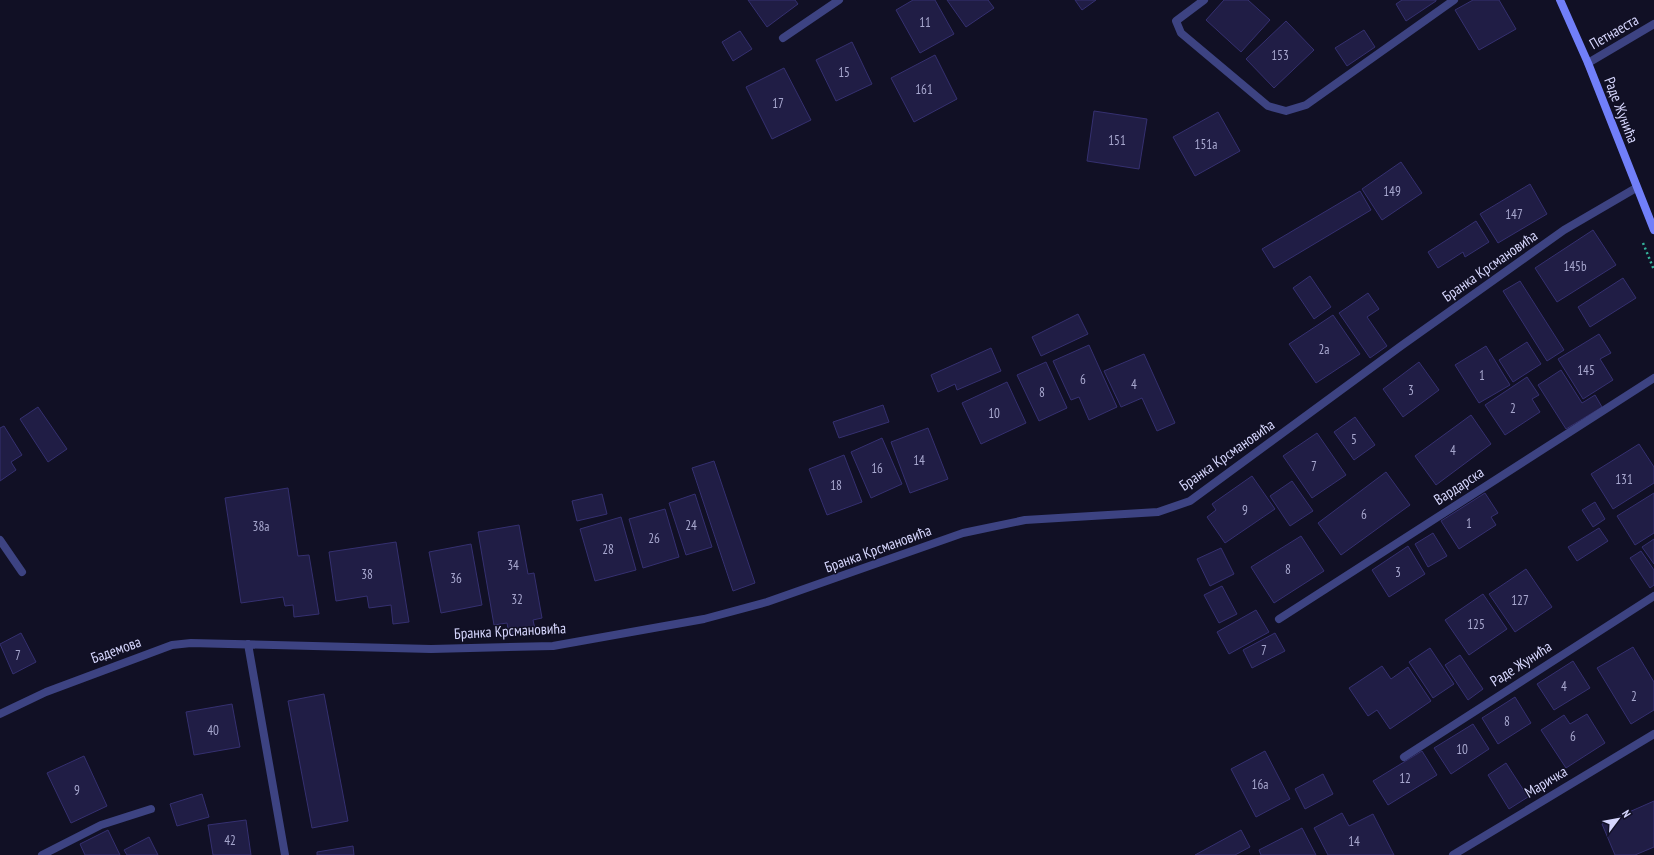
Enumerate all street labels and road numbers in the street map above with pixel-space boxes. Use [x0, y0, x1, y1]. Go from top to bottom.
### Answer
street label: Петнаеста [1586, 10, 1642, 53]
street label: Раде Жунића [1600, 74, 1643, 146]
street label: Бранка Крсмановића [1438, 226, 1541, 306]
street label: Бранка Крсмановића [1175, 415, 1278, 495]
street label: Вардарска [1430, 462, 1487, 509]
street label: Бранка Крсмановића [822, 520, 934, 577]
street label: Бранка Крсмановића [454, 618, 566, 643]
street label: Бадемова [88, 632, 143, 667]
street label: Раде Жунића [1486, 637, 1555, 690]
street label: Маричка [1521, 761, 1571, 802]

